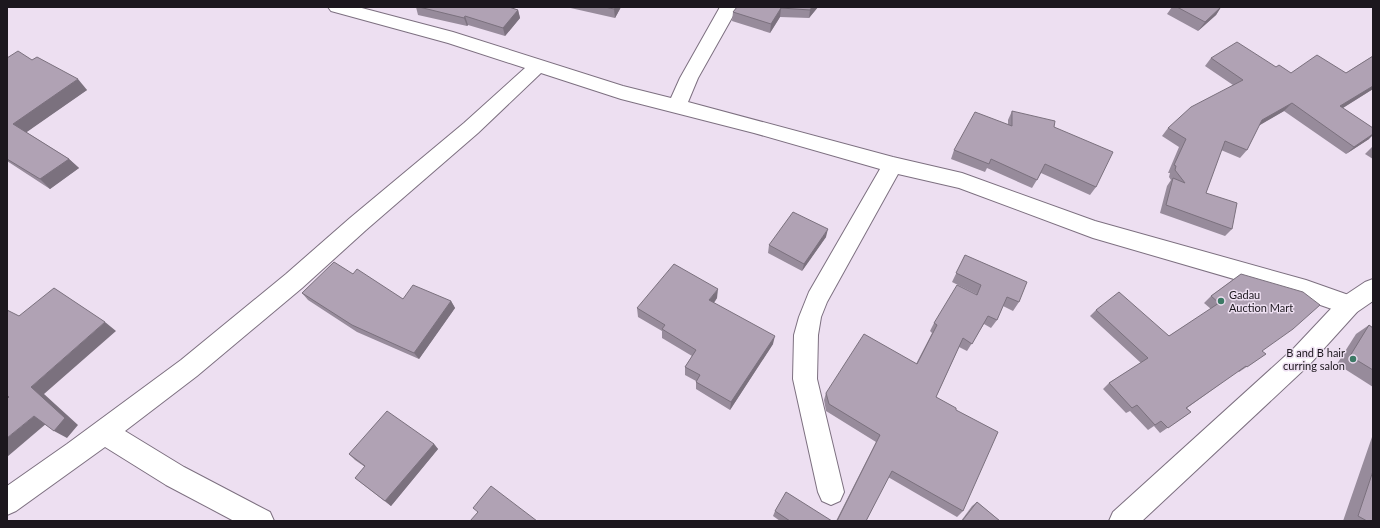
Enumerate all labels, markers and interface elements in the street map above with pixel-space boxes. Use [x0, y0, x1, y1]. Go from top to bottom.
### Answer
place label: Gadau Auction Mart [1229, 288, 1293, 314]
marker: Gadau Auction Mart [1216, 296, 1226, 306]
place label: B and B hair curring salon [1283, 346, 1345, 372]
marker: B and B hair curring salon [1348, 354, 1358, 364]

